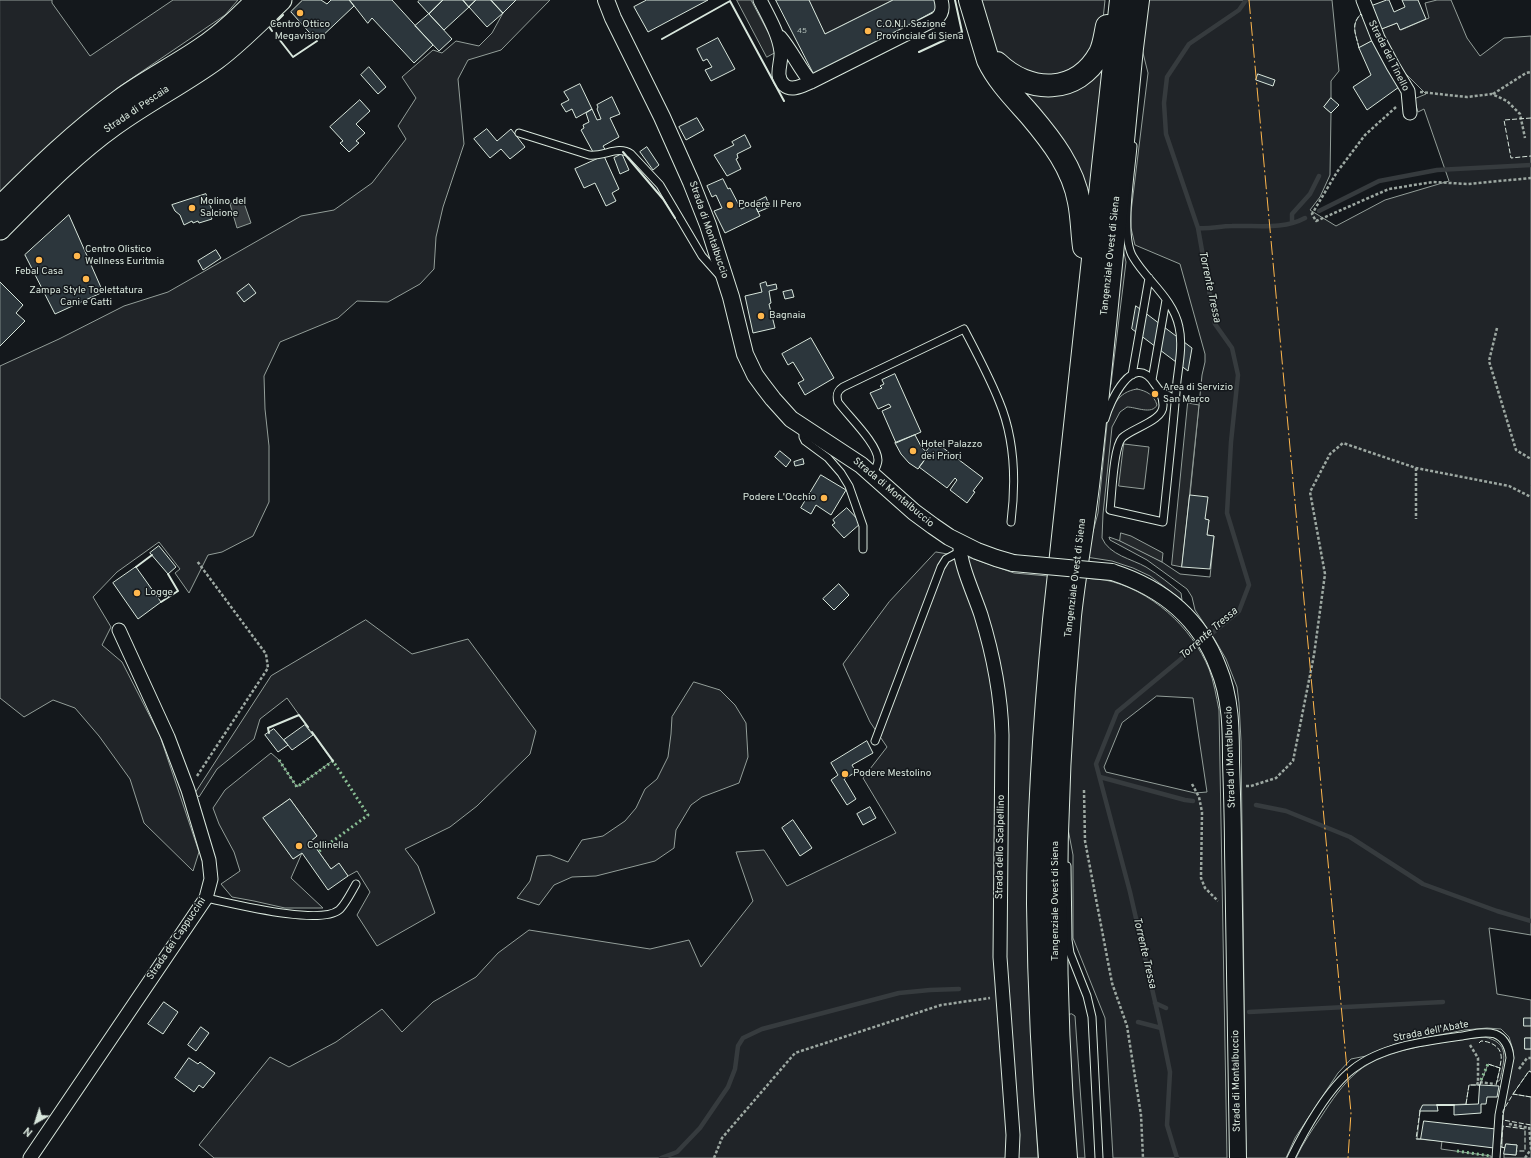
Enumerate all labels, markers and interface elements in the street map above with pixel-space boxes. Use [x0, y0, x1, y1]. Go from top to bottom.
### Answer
marker: Centro Ottico Megavision [295, 8, 305, 18]
place label: Centro Ottico Megavision [270, 19, 330, 42]
place label: C.O.N.I. Sezione Provinciale di Siena [876, 19, 964, 42]
street label: Strada del Tinello [1365, 19, 1411, 93]
house number: 45 [797, 26, 807, 36]
marker: C.O.N.I. Sezione Provinciale di Siena [863, 26, 873, 36]
street label: Strada di Pescaia [102, 84, 172, 136]
street label: Strada di Montalbuccio [686, 180, 730, 280]
place label: Molino del Salcione [200, 196, 246, 220]
street label: Tangenziale Ovest di Siena [1099, 196, 1123, 316]
place label: Podere Il Pero [738, 199, 801, 211]
marker: Podere Il Pero [725, 200, 735, 210]
marker: Molino del Salcione [187, 203, 197, 213]
place label: Centro Olistico Wellness Euritmia [85, 244, 164, 268]
water label: Torrente Tressa [1195, 250, 1223, 324]
marker: Centro Olistico Wellness Euritmia [72, 251, 82, 261]
marker: Febal Casa [34, 255, 44, 265]
place label: Febal Casa [15, 266, 63, 278]
marker: Zampa Style Toelettatura Cani e Gatti [81, 274, 91, 284]
place label: Zampa Style Toelettatura Cani e Gatti [29, 285, 143, 308]
place label: Bagnaia [769, 310, 805, 322]
marker: Bagnaia [756, 311, 766, 321]
place label: Area di Servizio San Marco [1163, 382, 1233, 406]
marker: Area di Servizio San Marco [1150, 389, 1160, 399]
place label: Hotel Palazzo dei Priori [921, 439, 982, 462]
marker: Hotel Palazzo dei Priori [908, 446, 918, 456]
street label: Strada di Montalbuccio [850, 456, 936, 530]
place label: Podere L'Occhio [743, 492, 816, 504]
marker: Podere L'Occhio [819, 493, 829, 503]
street label: Tangenziale Ovest di Siena [1063, 518, 1089, 638]
place label: Logge [145, 587, 173, 599]
marker: Logge [132, 588, 142, 598]
water label: Torrente Tressa [1177, 605, 1241, 663]
street label: Strada di Montalbuccio [1223, 706, 1239, 808]
place label: Podere Mestolino [853, 768, 931, 780]
marker: Podere Mestolino [840, 769, 850, 779]
street label: Strada dello Scalpellino [994, 795, 1008, 899]
place label: Collinella [307, 840, 349, 852]
marker: Collinella [294, 841, 304, 851]
street label: Tangenziale Ovest di Siena [1050, 841, 1062, 961]
street label: Strada dei Cappuccini [145, 895, 209, 983]
water label: Torrente Tressa [1129, 916, 1159, 990]
street label: Strada dell'Abate [1392, 1019, 1470, 1045]
street label: Strada di Montalbuccio [1230, 1030, 1244, 1132]
north arrow [16, 1102, 56, 1142]
text: N [21, 1123, 36, 1139]

